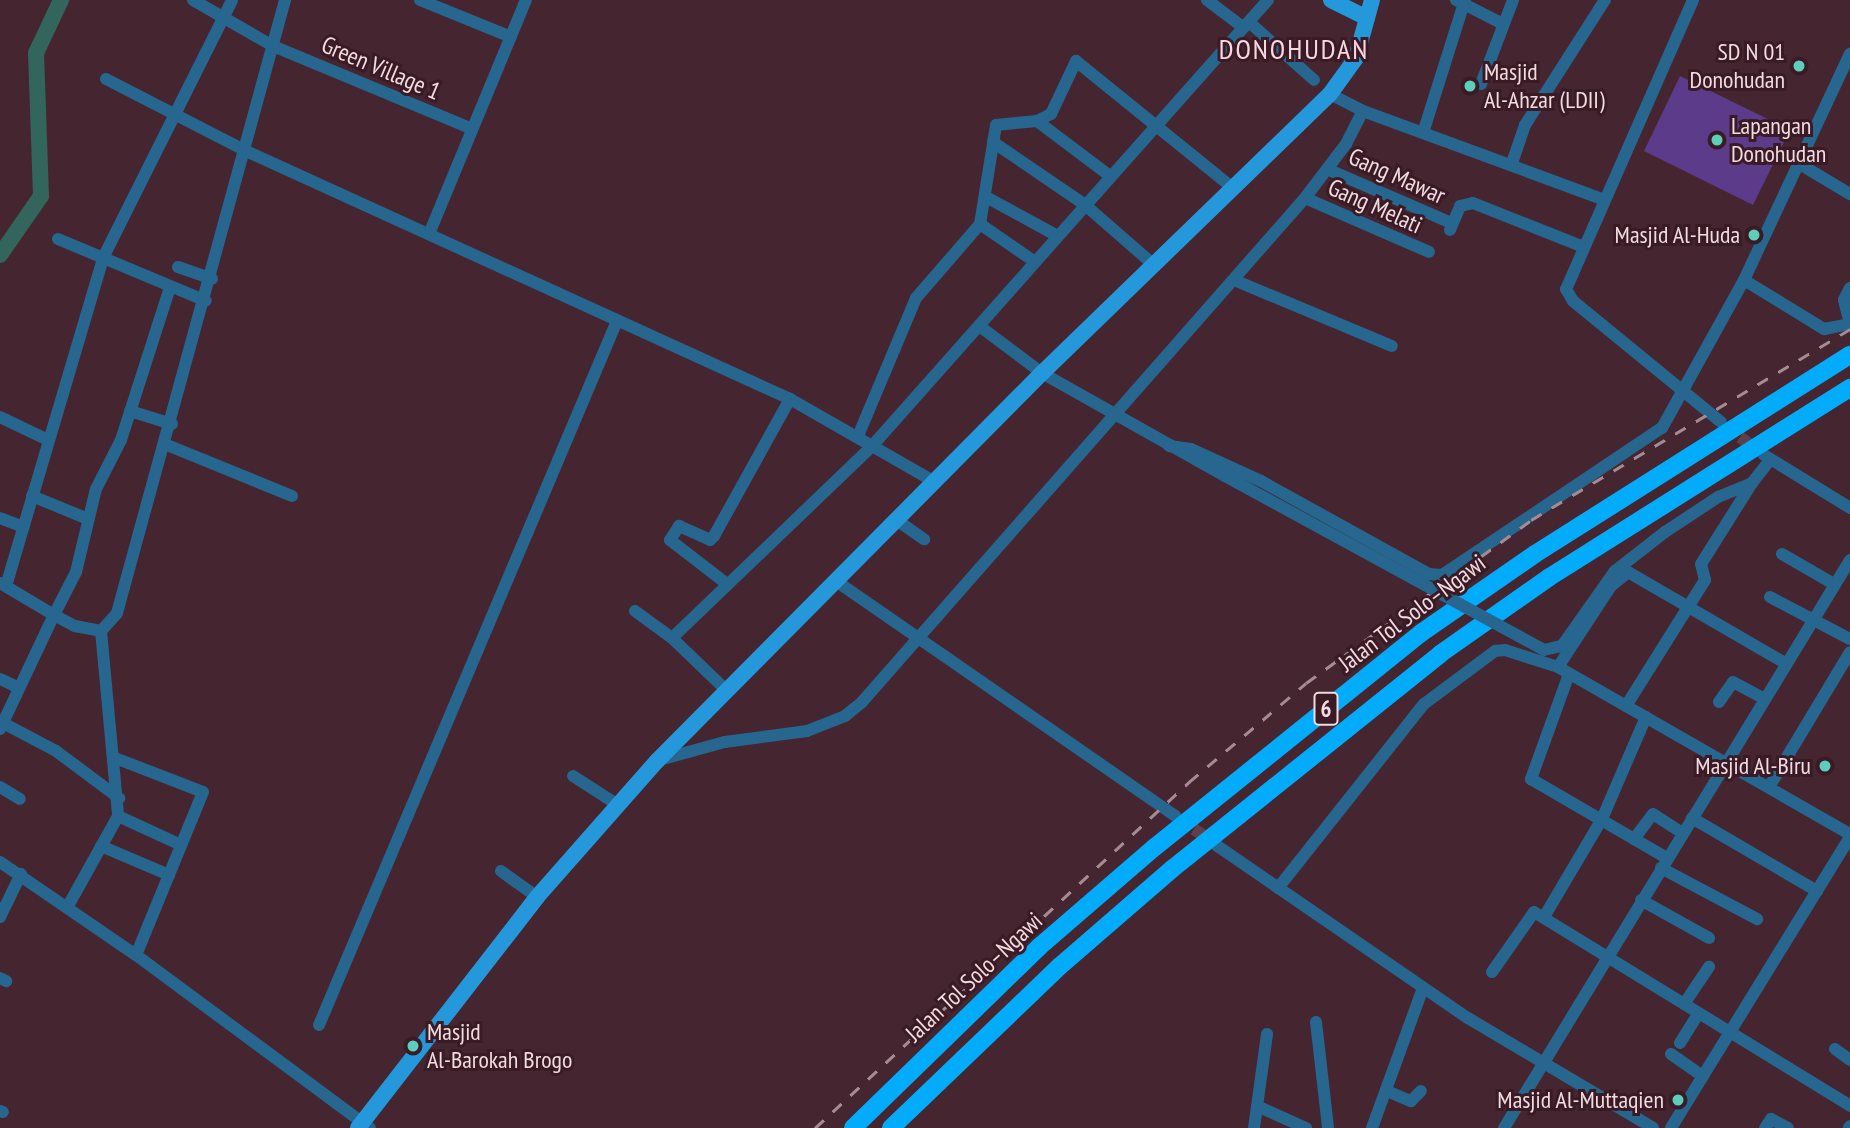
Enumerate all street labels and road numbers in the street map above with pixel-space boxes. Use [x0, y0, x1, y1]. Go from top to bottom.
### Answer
street label: Green Village 1 [317, 30, 445, 106]
street label: Gang Mawar [1344, 142, 1450, 210]
street label: Gang Melati [1324, 173, 1426, 239]
street label: Jalan Tol Solo–Ngawi [1333, 548, 1491, 678]
road number: 6 [1312, 690, 1340, 729]
street label: Jalan Tol Solo–Ngawi [899, 906, 1049, 1048]

